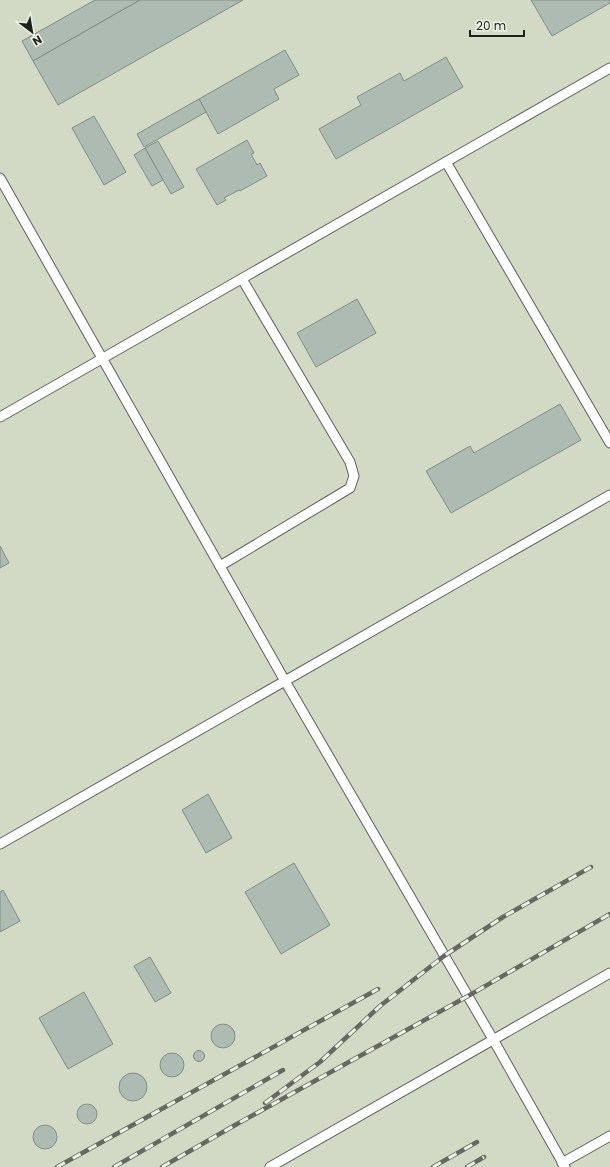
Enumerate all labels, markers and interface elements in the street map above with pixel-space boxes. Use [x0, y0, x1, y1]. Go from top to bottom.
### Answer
north arrow [12, 12, 52, 52]
scale bar [470, 12, 524, 38]
text: 20 m [476, 17, 506, 34]
text: N [29, 32, 45, 50]

